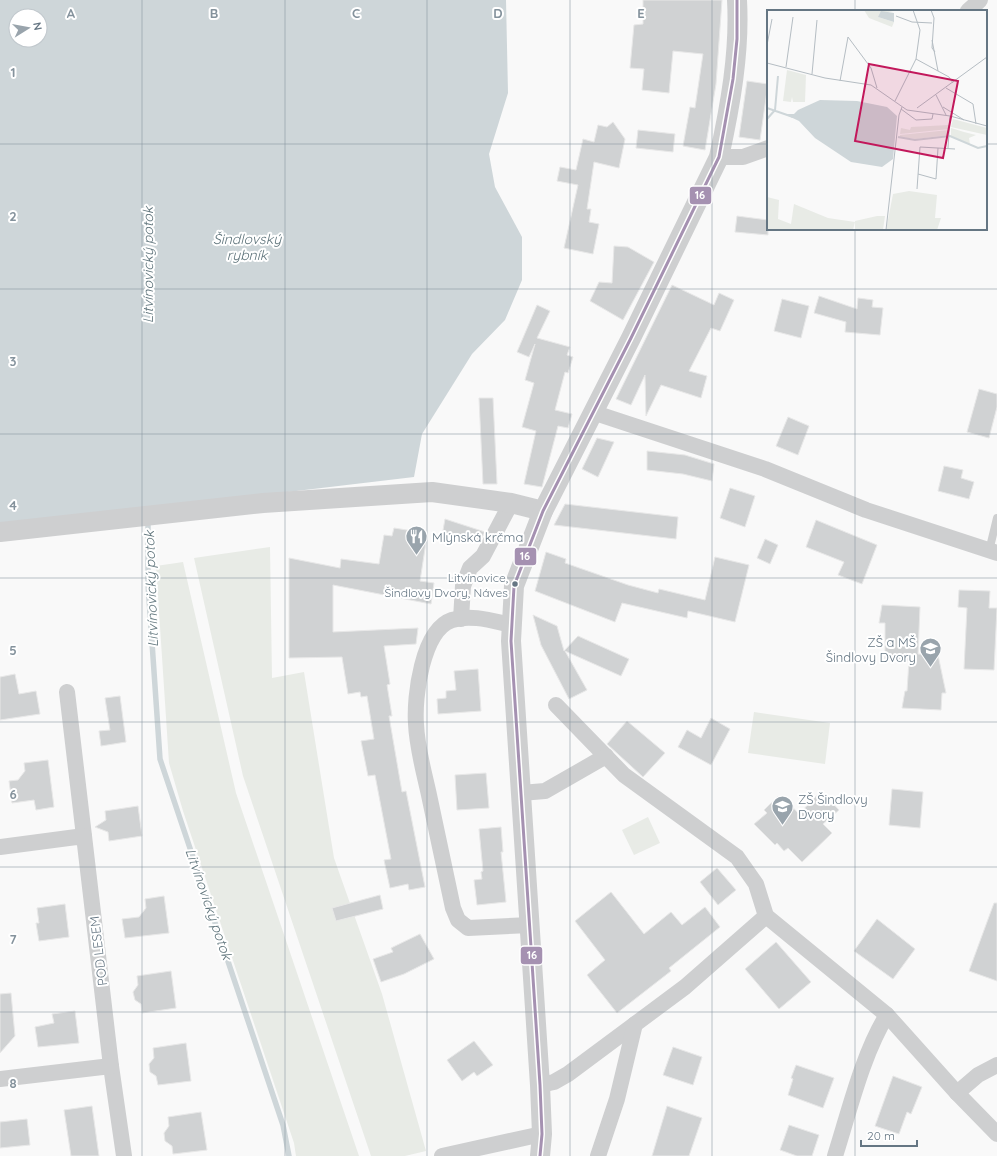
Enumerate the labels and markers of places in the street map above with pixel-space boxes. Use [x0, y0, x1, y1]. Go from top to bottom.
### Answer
restaurant icon: Mlýnská krčma [404, 524, 430, 557]
place label: Mlýnská krčma [432, 529, 523, 545]
place label: Litvínovice, Šindlovy Dvory, Náves [384, 570, 508, 600]
marker: Litvínovice, Šindlovy Dvory, Náves [510, 579, 520, 589]
place label: ZŠ a MŠ Šindlovy Dvory [826, 634, 916, 665]
school or university icon: ZŠ a MŠ Šindlovy Dvory [918, 636, 944, 669]
place label: ZŠ Šindlovy Dvory [798, 791, 868, 822]
school or university icon: ZŠ Šindlovy Dvory [770, 793, 796, 826]

